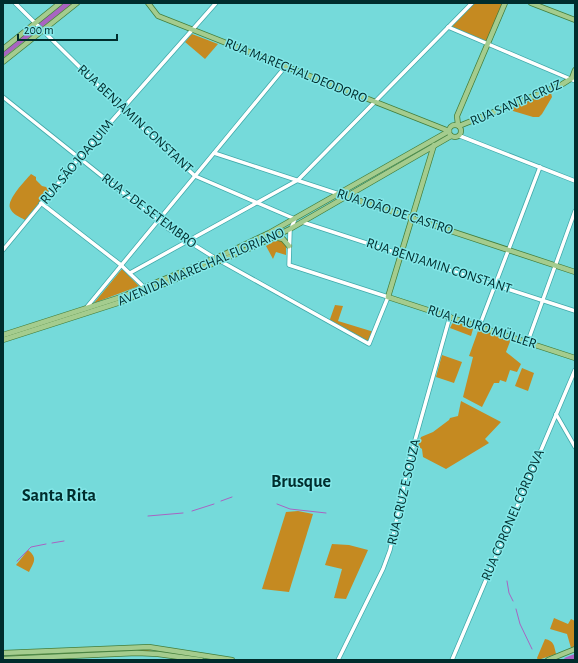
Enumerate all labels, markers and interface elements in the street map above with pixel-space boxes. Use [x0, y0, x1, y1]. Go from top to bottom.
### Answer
scale bar [18, 16, 117, 42]
text: 200 m [24, 24, 54, 36]
street label: RUA MARECHAL DEODORO [223, 36, 369, 106]
street label: RUA BENJAMIN CONSTANT [75, 62, 195, 176]
street label: RUA SANTA CRUZ [468, 77, 564, 129]
street label: RUA SÃO JOAQUIM [36, 116, 116, 207]
street label: RUA 7 DE SETEMBRO [99, 171, 199, 251]
street label: RUA JOÃO DE CASTRO [335, 185, 456, 237]
street label: AVENIDA MARECHAL FLORIANO [116, 225, 287, 309]
street label: RUA BENJAMIN CONSTANT [365, 236, 514, 296]
street label: RUA LAURO MÜLLER [426, 300, 539, 351]
street label: RUA CRUZ E SOUZA [385, 438, 423, 546]
street label: RUA CORONEL CÓRDOVA [476, 446, 547, 583]
district label: Brusque [271, 473, 331, 491]
district label: Santa Rita [22, 487, 96, 505]

